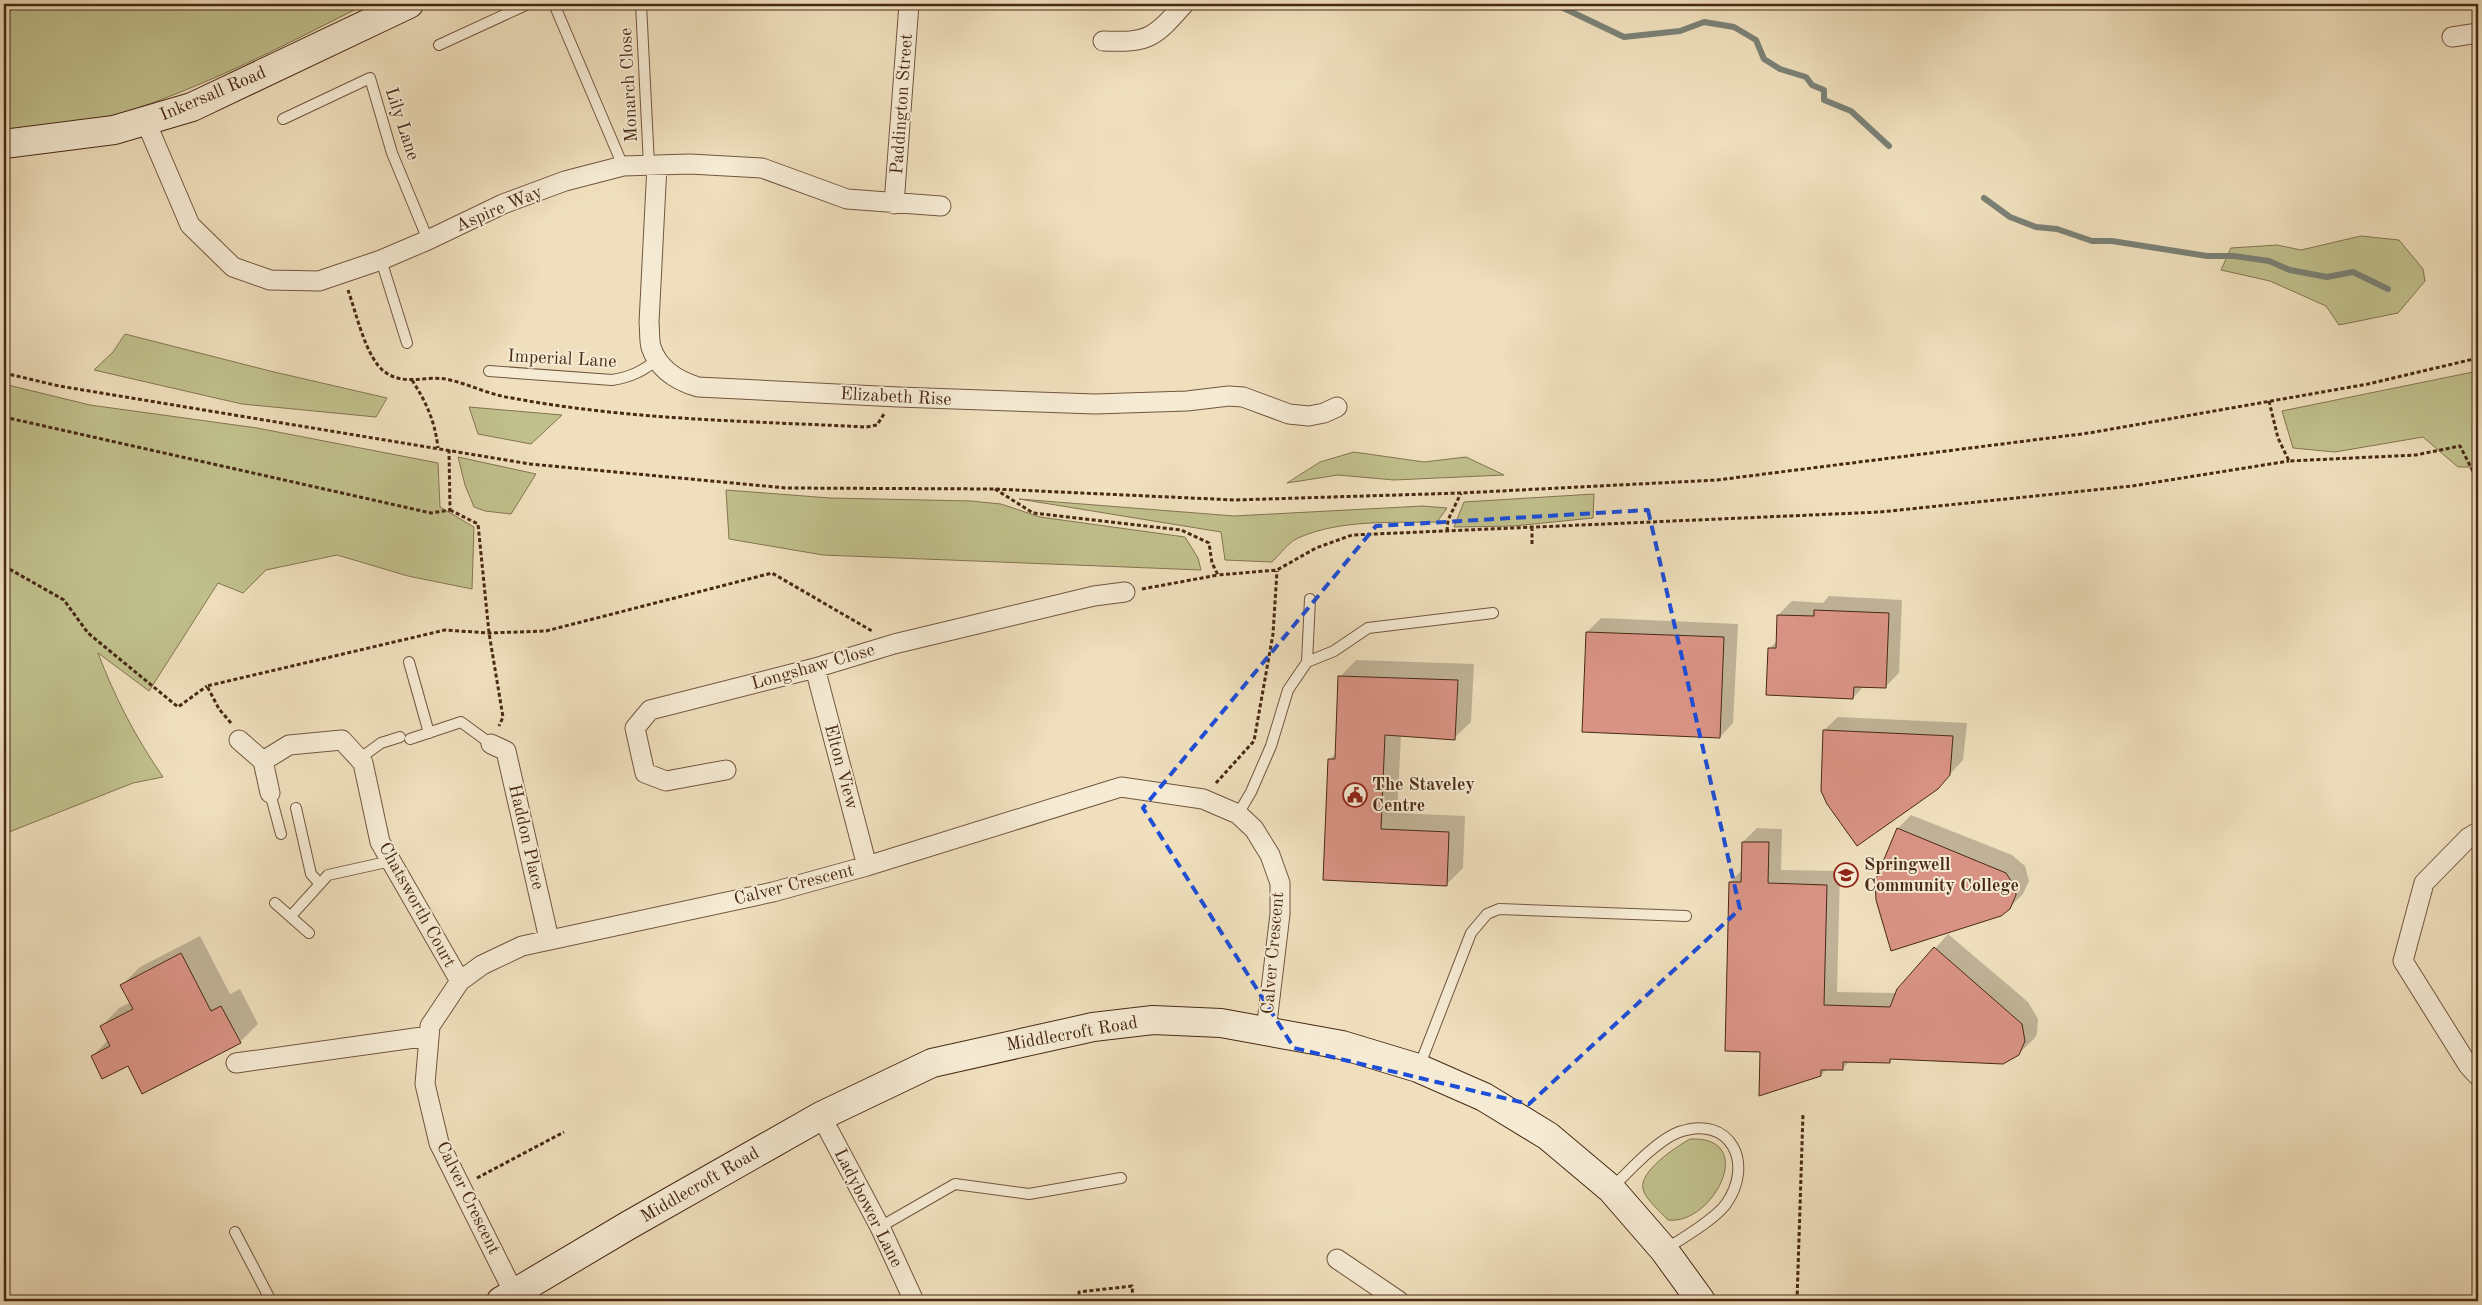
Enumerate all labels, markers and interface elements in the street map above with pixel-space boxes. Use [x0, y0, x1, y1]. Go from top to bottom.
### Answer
street label: Monarch Close [617, 27, 641, 143]
street label: Paddington Street [888, 33, 916, 175]
street label: Inkersall Road [157, 64, 269, 124]
street label: Lily Lane [382, 85, 422, 163]
street label: Aspire Way [453, 182, 545, 235]
street label: Imperial Lane [507, 347, 617, 371]
street label: Elizabeth Rise [840, 385, 952, 409]
street label: Longshaw Close [749, 641, 877, 693]
street label: Elton View [821, 722, 861, 812]
place label: The Staveley Centre [1372, 776, 1475, 815]
public building icon: The Staveley Centre [1342, 782, 1368, 808]
street label: Haddon Place [505, 783, 547, 891]
street label: Chatsworth Court [375, 840, 459, 970]
place label: Springwell Community College [1864, 856, 2019, 895]
street label: Calver Crescent [732, 861, 856, 909]
school or university icon: Springwell Community College [1833, 862, 1859, 888]
street label: Calver Crescent [1259, 891, 1287, 1015]
street label: Middlecroft Road [1005, 1014, 1139, 1054]
street label: Calver Crescent [433, 1139, 503, 1257]
street label: Middlecroft Road [638, 1144, 762, 1226]
street label: Ladybower Lane [830, 1146, 906, 1270]

